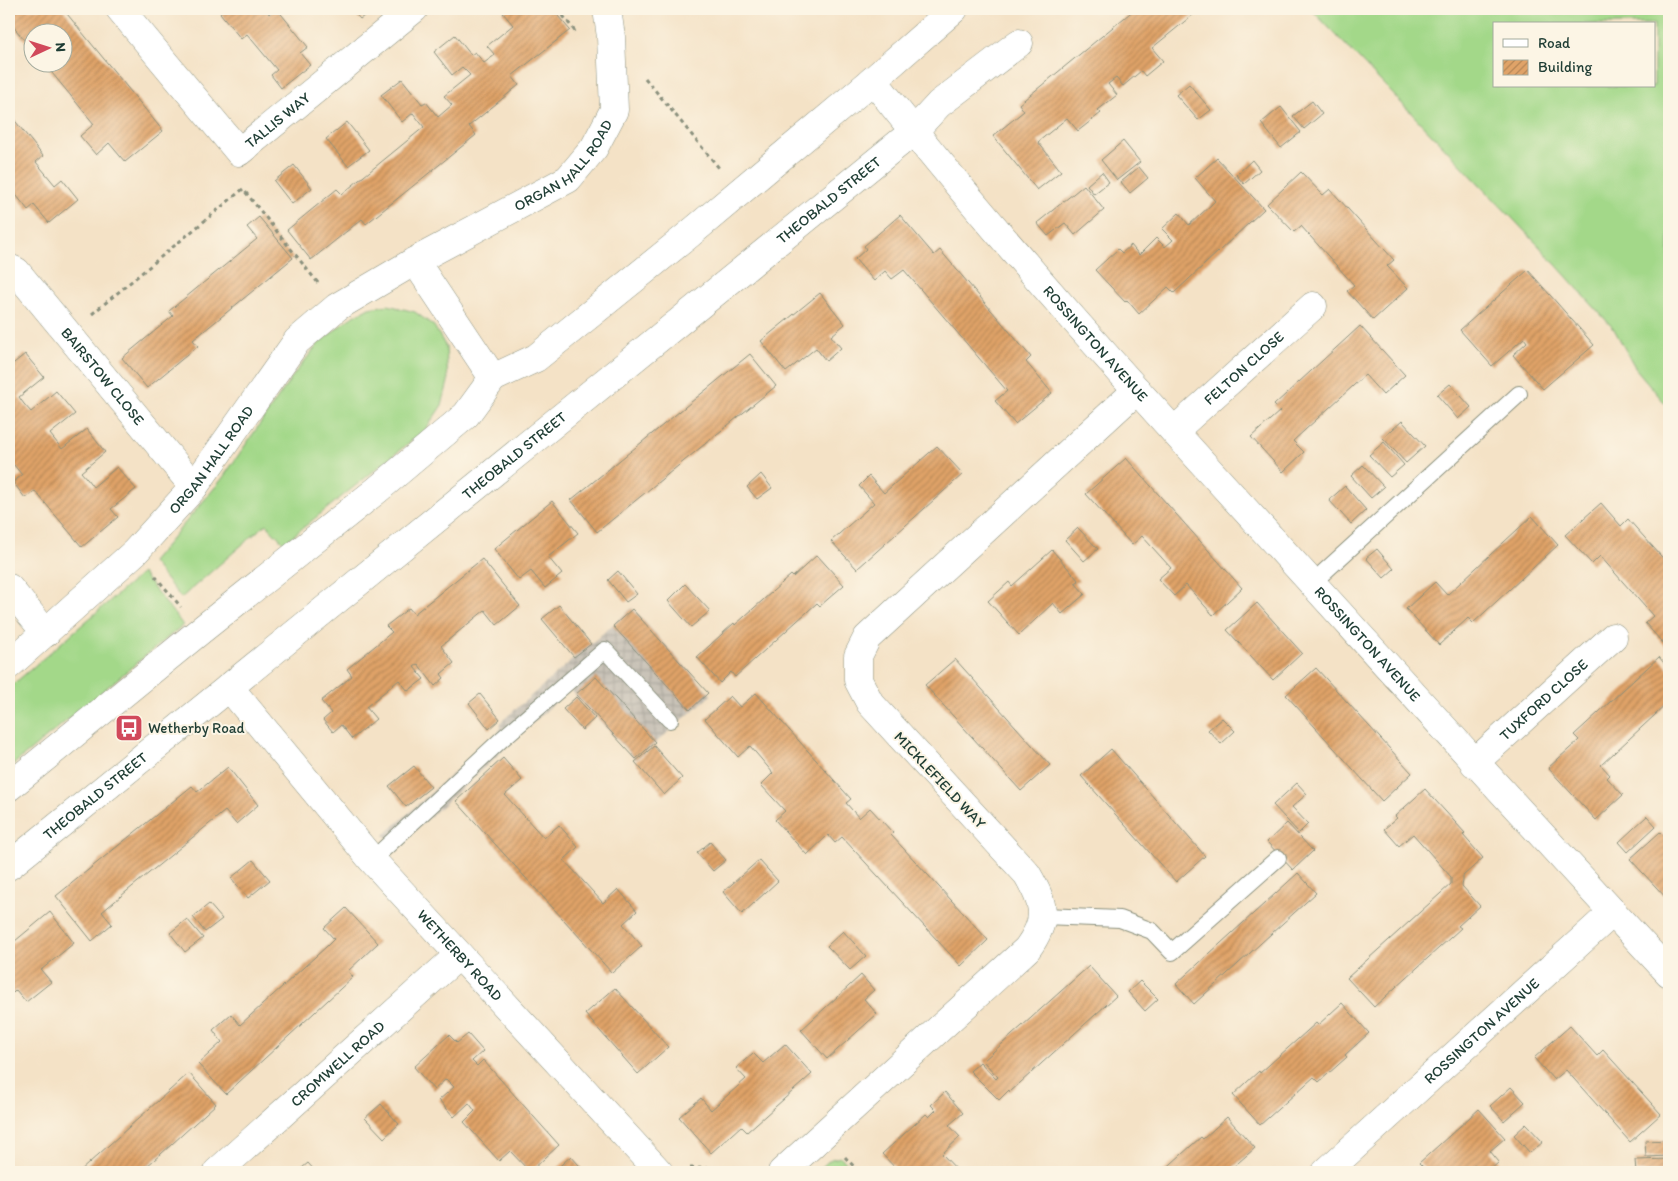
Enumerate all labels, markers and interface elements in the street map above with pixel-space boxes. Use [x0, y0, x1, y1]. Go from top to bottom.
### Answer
north arrow [22, 22, 72, 72]
legend [1493, 22, 1656, 88]
text: Road [1538, 34, 1571, 52]
text: N [52, 42, 69, 52]
text: Building [1538, 58, 1592, 76]
street label: TALLIS WAY [241, 88, 314, 152]
street label: ORGAN HALL ROAD [511, 117, 616, 215]
street label: THEOBALD STREET [773, 152, 885, 248]
street label: ROSSINGTON AVENUE [1039, 282, 1152, 405]
street label: BAIRSTOW CLOSE [57, 324, 148, 429]
street label: FELTON CLOSE [1200, 328, 1288, 409]
street label: ORGAN HALL ROAD [165, 402, 258, 518]
street label: THEOBALD STREET [459, 408, 571, 503]
street label: ROSSINGTON AVENUE [1311, 583, 1424, 705]
street label: TUXFORD CLOSE [1496, 655, 1591, 744]
bus stop icon: Wetherby Road [114, 713, 144, 743]
place label: Wetherby Road [148, 719, 245, 737]
street label: MICKLEFIELD WAY [890, 728, 990, 833]
street label: THEOBALD STREET [39, 748, 151, 844]
street label: WETHERBY ROAD [413, 906, 506, 1005]
street label: ROSSINGTON AVENUE [1420, 974, 1543, 1088]
street label: CROMWELL ROAD [287, 1017, 388, 1111]

